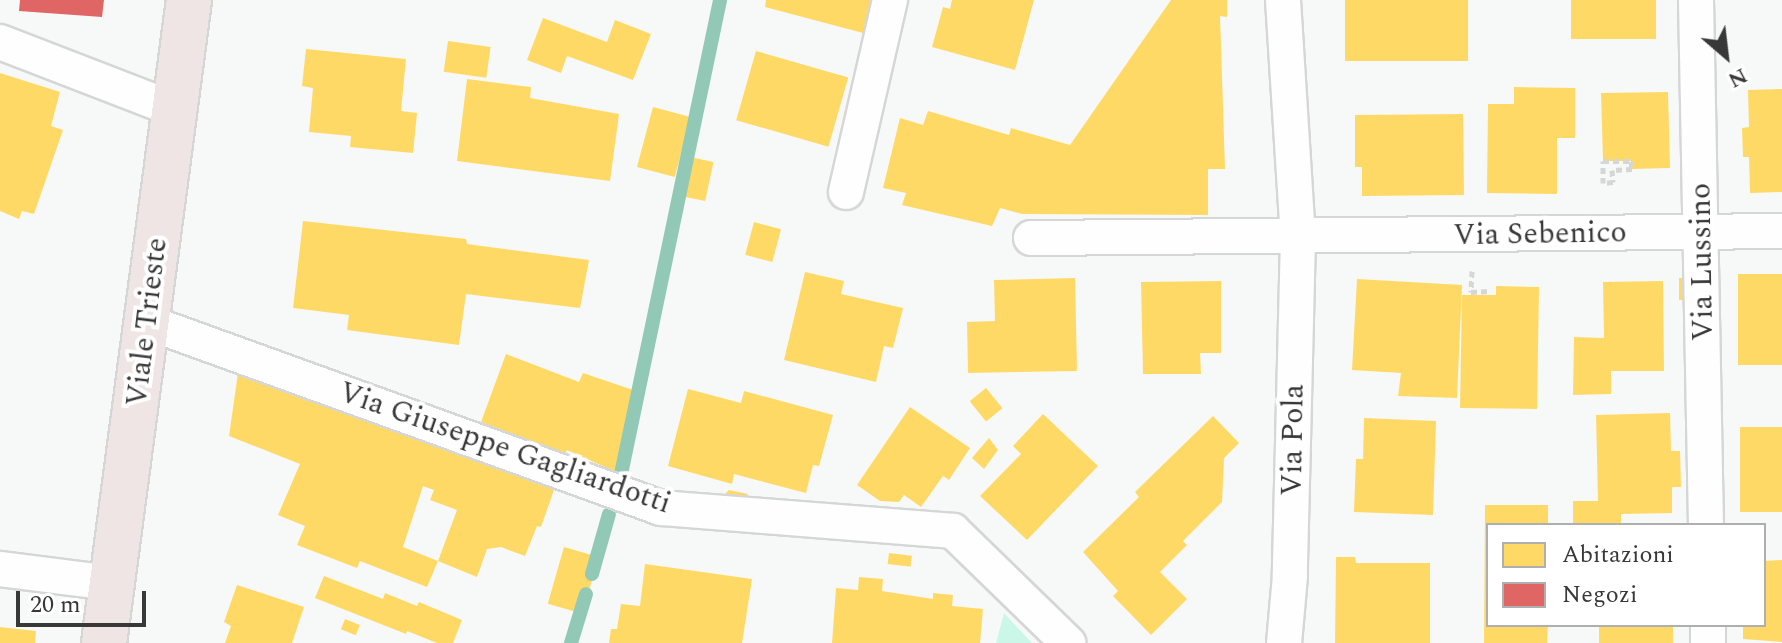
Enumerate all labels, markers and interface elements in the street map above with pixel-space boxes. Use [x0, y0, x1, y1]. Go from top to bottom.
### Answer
north arrow [1686, 16, 1766, 96]
text: N [1722, 59, 1753, 96]
street label: Via Lussino [1683, 183, 1721, 341]
street label: Via Sebenico [1453, 214, 1627, 254]
street label: Viale Trieste [119, 235, 175, 409]
street label: Via Giuseppe Gagliardotti [334, 374, 676, 522]
street label: Via Pola [1274, 384, 1312, 496]
legend [1486, 523, 1766, 627]
text: Abitazioni [1562, 537, 1674, 573]
scale bar [20, 575, 150, 625]
text: Negozi [1562, 577, 1637, 613]
text: 20 m [30, 587, 81, 623]

